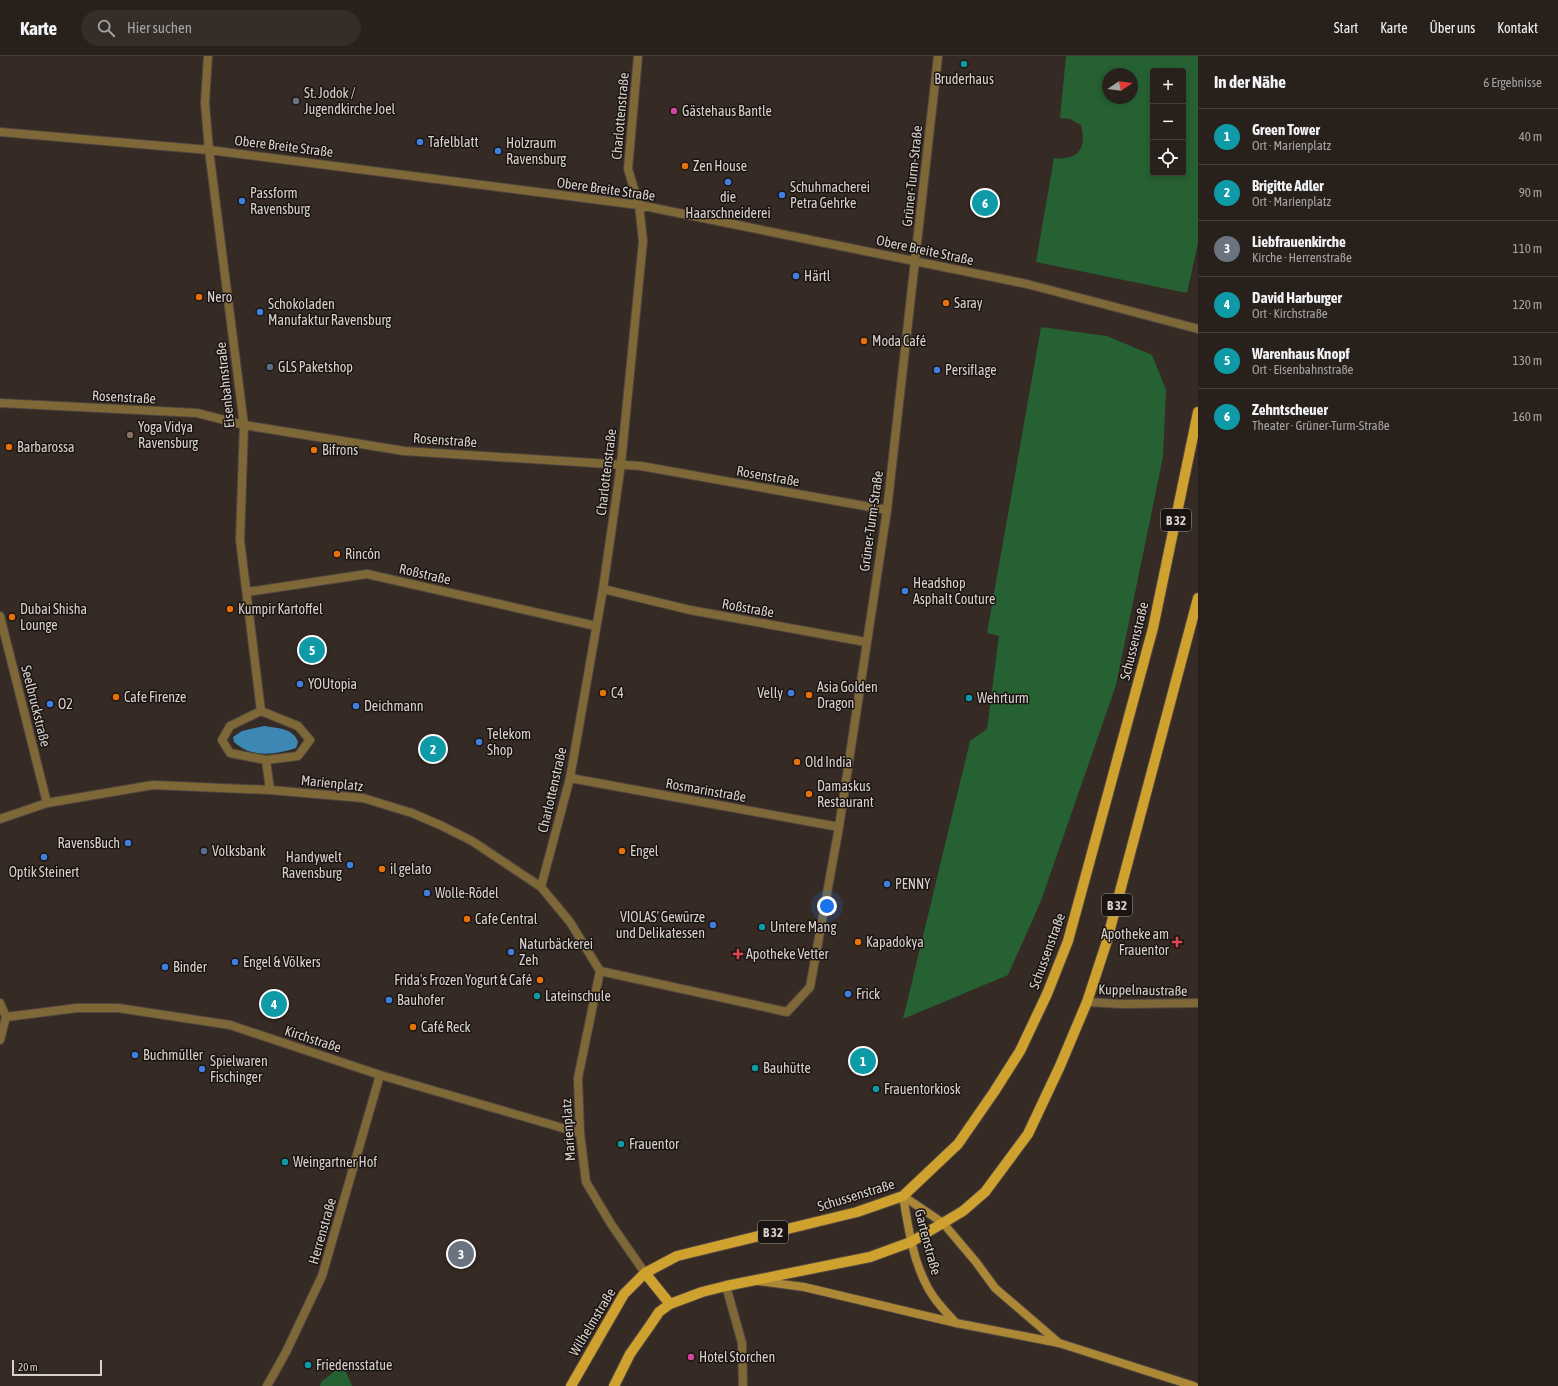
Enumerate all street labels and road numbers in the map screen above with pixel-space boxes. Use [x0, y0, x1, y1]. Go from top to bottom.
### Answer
street label: Charlottenstraße [608, 72, 632, 160]
street label: Grüner-Turm-Straße [899, 125, 925, 227]
street label: Obere Breite Straße [234, 132, 334, 160]
street label: Obere Breite Straße [556, 174, 656, 204]
street label: Obere Breite Straße [875, 232, 975, 268]
street label: Eisenbahnstraße [213, 341, 237, 429]
street label: Rosenstraße [92, 387, 156, 407]
street label: Charlottenstraße [593, 428, 619, 516]
street label: Rosenstraße [413, 430, 477, 450]
street label: Rosenstraße [735, 463, 801, 489]
street label: Grüner-Turm-Straße [856, 470, 886, 572]
road number: B 32 [1161, 509, 1191, 531]
street label: Roßstraße [398, 560, 452, 588]
street label: Roßstraße [721, 596, 775, 620]
street label: Schussenstraße [1117, 600, 1151, 682]
street label: Seelbruckstraße [18, 664, 54, 748]
street label: Charlottenstraße [534, 746, 570, 834]
street label: Marienplatz [300, 772, 364, 794]
street label: Rosmarinstraße [664, 775, 748, 805]
road number: B 32 [1102, 894, 1132, 916]
street label: Schussenstraße [1026, 911, 1068, 991]
street label: Kuppelnaustraße [1098, 981, 1188, 999]
street label: Kirchstraße [283, 1022, 343, 1056]
street label: Marienplatz [558, 1098, 578, 1162]
street label: Schussenstraße [815, 1176, 897, 1214]
street label: Herrenstraße [305, 1196, 339, 1266]
street label: Gartenstraße [912, 1207, 944, 1277]
road number: B 32 [758, 1221, 788, 1243]
street label: Wilhelmstraße [565, 1285, 619, 1359]

